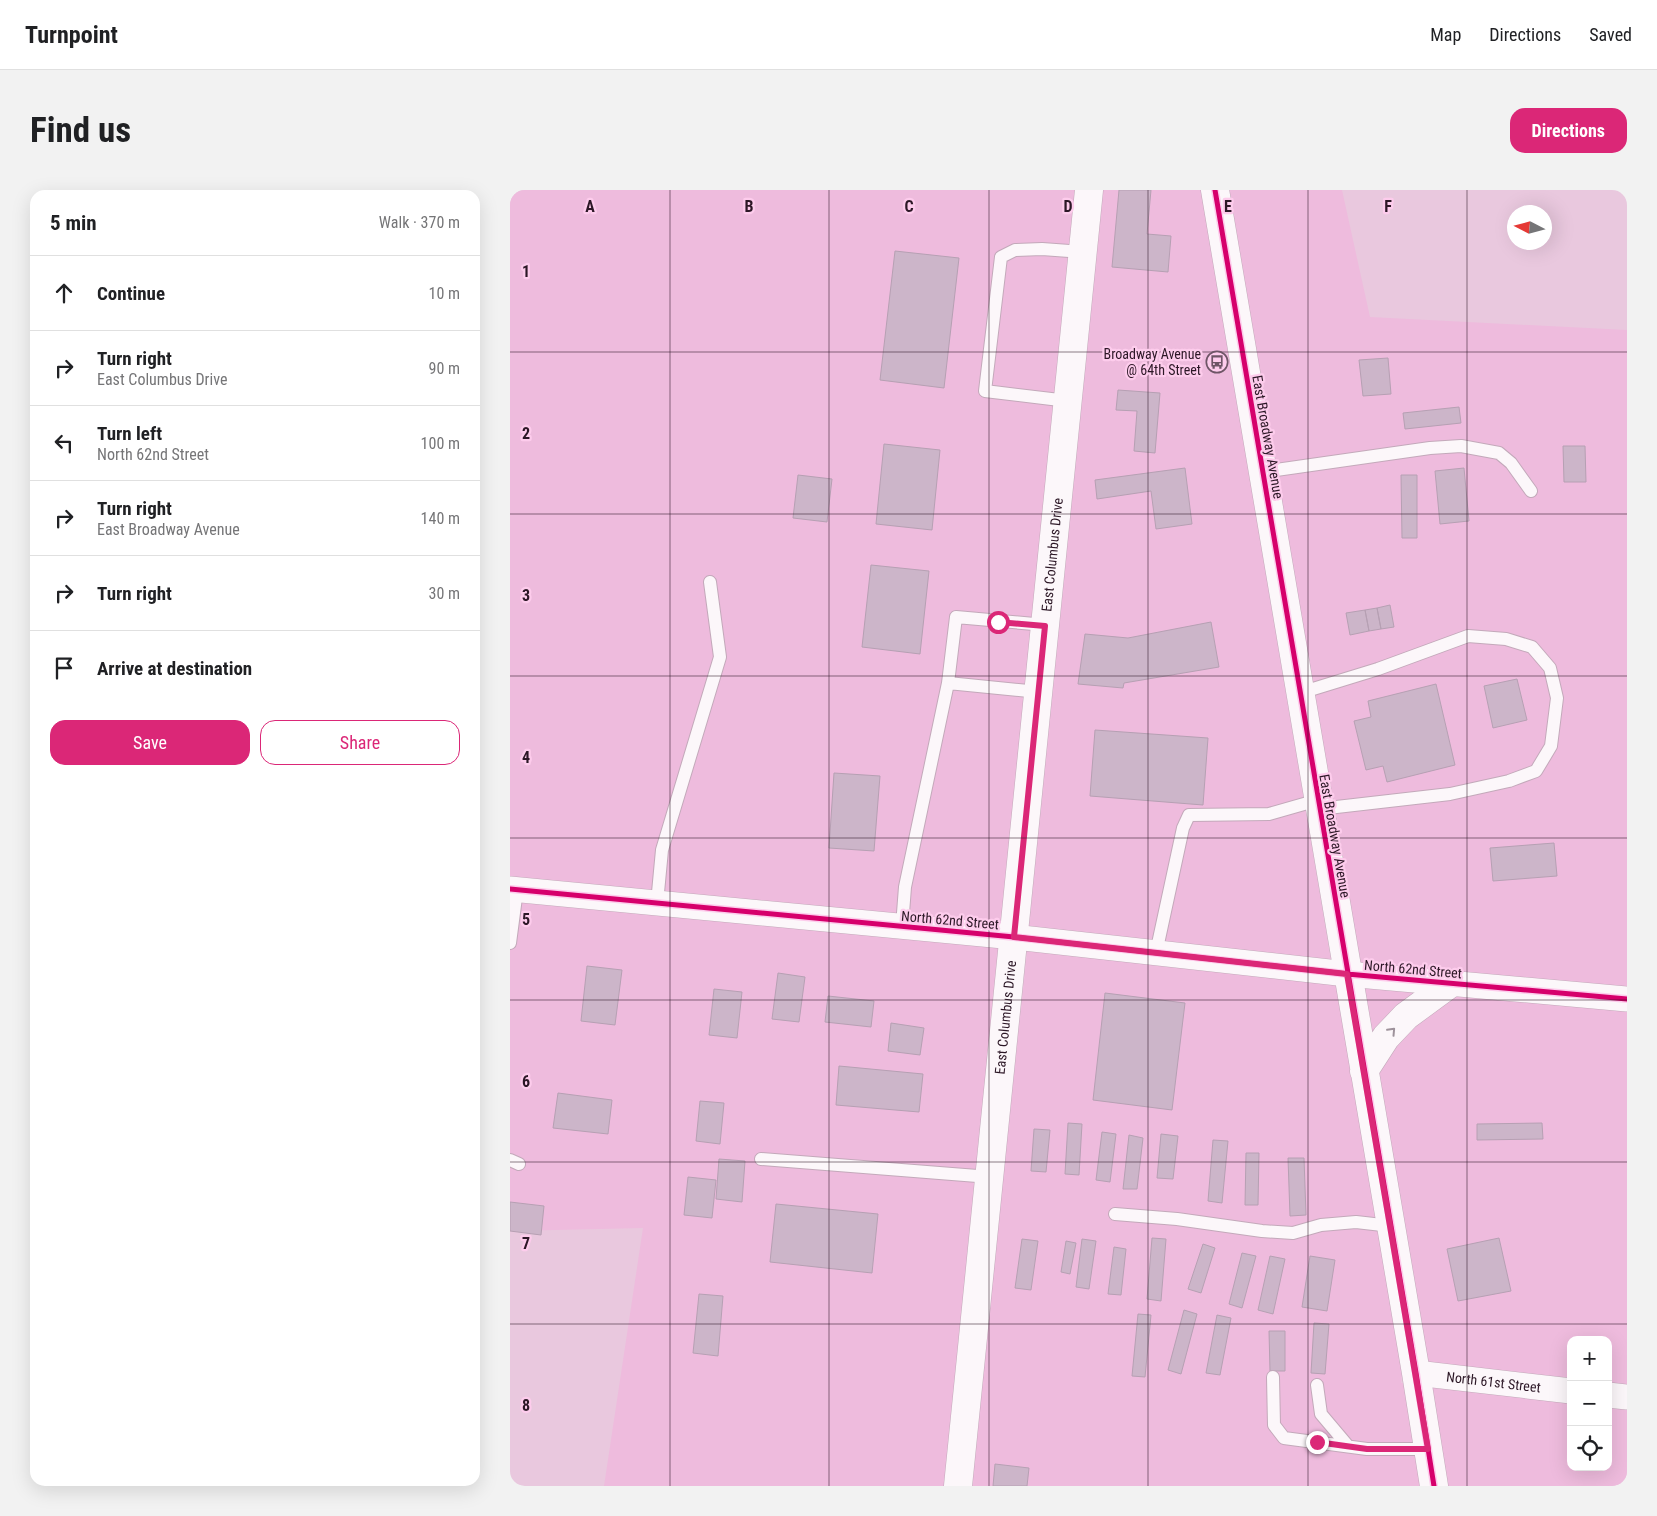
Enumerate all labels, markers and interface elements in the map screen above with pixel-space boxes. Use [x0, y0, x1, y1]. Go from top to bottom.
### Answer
text: Turnpoint [25, 21, 118, 49]
text: Map [1430, 24, 1461, 45]
text: Directions [1489, 24, 1561, 45]
text: Saved [1589, 24, 1632, 45]
button: Directions [1510, 108, 1627, 153]
text: Find us [30, 110, 131, 151]
text: A [585, 197, 595, 216]
text: B [745, 197, 754, 216]
text: C [904, 197, 914, 216]
text: D [1063, 197, 1073, 216]
text: E [1224, 197, 1232, 216]
text: F [1384, 197, 1392, 216]
north arrow [1507, 205, 1552, 250]
text: 5 min [50, 211, 97, 235]
text: Walk · 370 m [379, 213, 460, 232]
text: 1 [522, 262, 530, 281]
icon: ahead [50, 279, 78, 307]
text: Continue [97, 282, 165, 305]
text: 10 m [428, 284, 460, 303]
place label: Broadway Avenue @ 64th Street [1103, 346, 1201, 378]
text: Turn right [97, 347, 172, 370]
bus stop icon: Broadway Avenue @ 64th Street [1205, 350, 1229, 374]
icon: right [50, 354, 78, 382]
text: 90 m [428, 359, 460, 378]
text: East Columbus Drive [97, 370, 227, 389]
street label: East Broadway Avenue [1249, 374, 1287, 500]
text: Turn left [97, 422, 162, 445]
text: 2 [522, 424, 530, 443]
icon: left [50, 429, 78, 457]
text: 100 m [421, 434, 460, 453]
text: North 62nd Street [97, 445, 209, 464]
text: Turn right [97, 497, 172, 520]
street label: East Columbus Drive [1038, 497, 1066, 612]
icon: right [50, 504, 78, 532]
text: 140 m [421, 509, 460, 528]
text: East Broadway Avenue [97, 520, 240, 539]
icon: right [50, 579, 78, 607]
text: Turn right [97, 582, 172, 605]
text: 30 m [428, 584, 460, 603]
text: 3 [522, 586, 530, 605]
route start [987, 611, 1010, 634]
icon: arrive [50, 654, 78, 682]
text: Arrive at destination [97, 657, 252, 680]
button: Save [50, 720, 250, 765]
button: Share [260, 720, 460, 765]
text: 4 [522, 748, 530, 767]
street label: East Broadway Avenue [1316, 773, 1354, 899]
street label: North 62nd Street [900, 908, 1000, 932]
text: 5 [522, 910, 530, 929]
street label: North 62nd Street [1363, 957, 1463, 981]
street label: East Columbus Drive [992, 959, 1019, 1075]
one-way arrow [1386, 1028, 1395, 1037]
text: 6 [522, 1072, 530, 1091]
text: 7 [522, 1234, 530, 1253]
map controls [1567, 1336, 1612, 1471]
button: + [1567, 1336, 1612, 1381]
street label: North 61st Street [1445, 1369, 1542, 1395]
button: − [1567, 1381, 1612, 1426]
text: 8 [522, 1396, 530, 1415]
button: locate [1567, 1426, 1612, 1471]
route end [1306, 1431, 1329, 1454]

